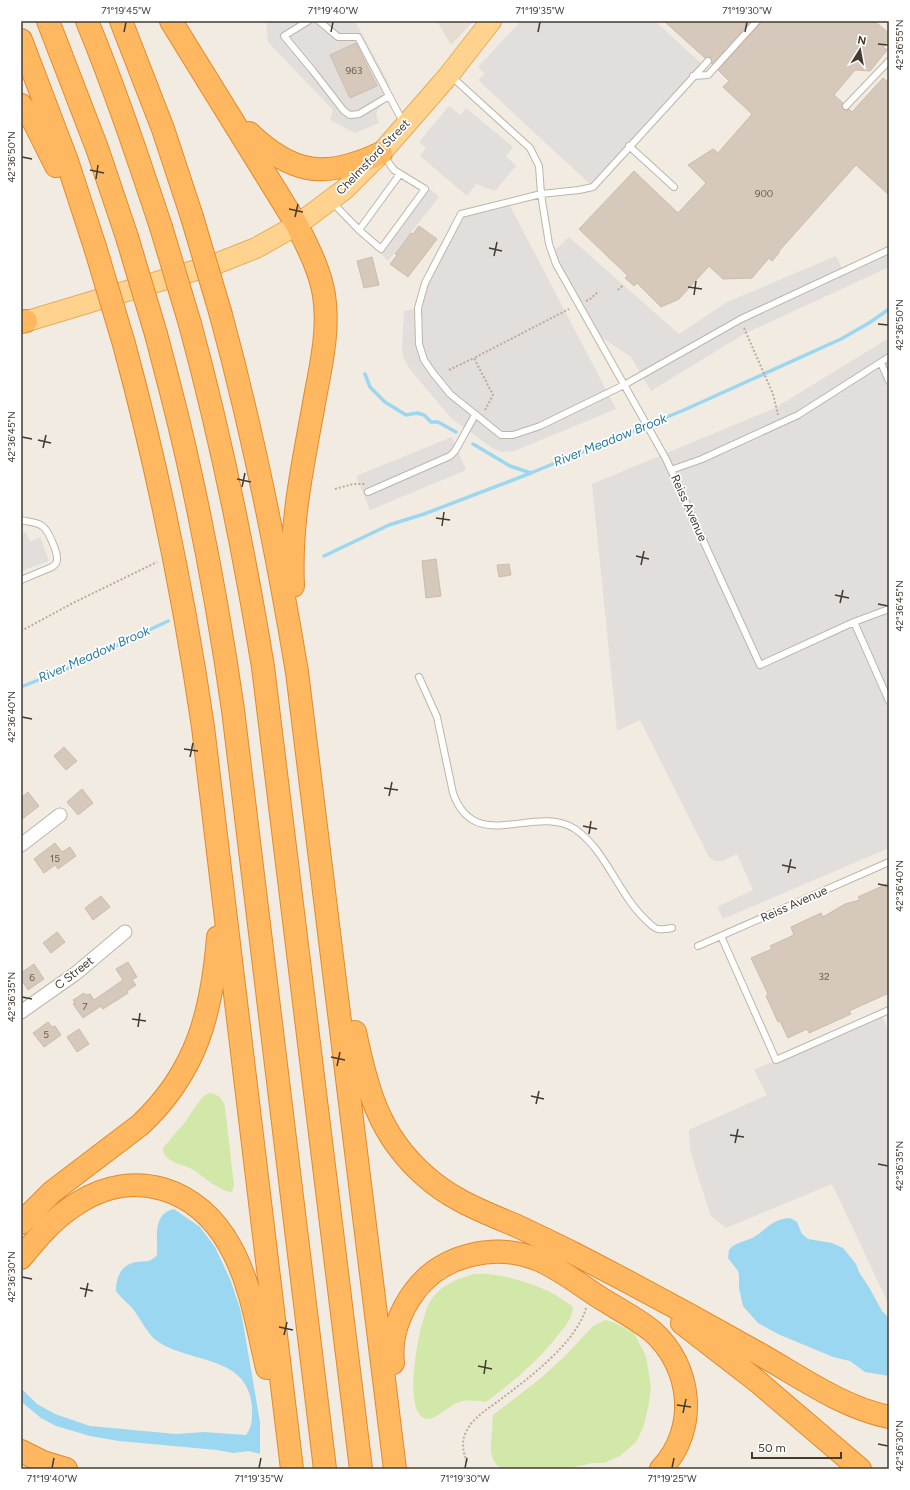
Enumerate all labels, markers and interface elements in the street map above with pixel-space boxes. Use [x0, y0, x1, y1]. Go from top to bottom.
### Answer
text: 71°19'45"W [101, 4, 151, 17]
text: 71°19'40"W [308, 4, 359, 17]
text: 71°19'35"W [516, 4, 565, 17]
text: 71°19'30"W [722, 4, 772, 17]
text: 42°36'55"N [893, 19, 906, 71]
north arrow [840, 30, 880, 70]
text: N [856, 33, 867, 48]
house number: 963 [346, 64, 362, 77]
street label: Chelmsford Street [333, 116, 413, 198]
text: 42°36'50"N [5, 131, 18, 183]
house number: 900 [755, 187, 773, 200]
text: 42°36'50"N [893, 299, 906, 351]
water label: River Meadow Brook [551, 410, 669, 470]
text: 42°36'45"N [5, 411, 18, 463]
street label: Reiss Avenue [668, 472, 710, 544]
text: 42°36'45"N [893, 580, 906, 632]
water label: River Meadow Brook [36, 622, 153, 685]
text: 42°36'40"N [5, 691, 18, 743]
house number: 15 [50, 852, 60, 865]
text: 42°36'40"N [893, 860, 906, 912]
street label: Reiss Avenue [758, 883, 830, 925]
street label: C Street [52, 953, 96, 992]
house number: 32 [818, 970, 830, 983]
house number: 6 [29, 971, 35, 984]
text: 42°36'35"N [5, 972, 18, 1022]
house number: 7 [82, 1000, 88, 1013]
house number: 5 [43, 1028, 49, 1041]
text: 42°36'35"N [893, 1141, 906, 1191]
text: 42°36'30"N [5, 1251, 18, 1303]
text: 42°36'30"N [893, 1420, 906, 1472]
scale bar [752, 1434, 841, 1460]
text: 50 m [758, 1441, 786, 1455]
text: 71°19'40"W [27, 1472, 78, 1485]
text: 71°19'35"W [235, 1472, 284, 1485]
text: 71°19'30"W [440, 1472, 490, 1485]
text: 71°19'25"W [647, 1472, 697, 1485]

